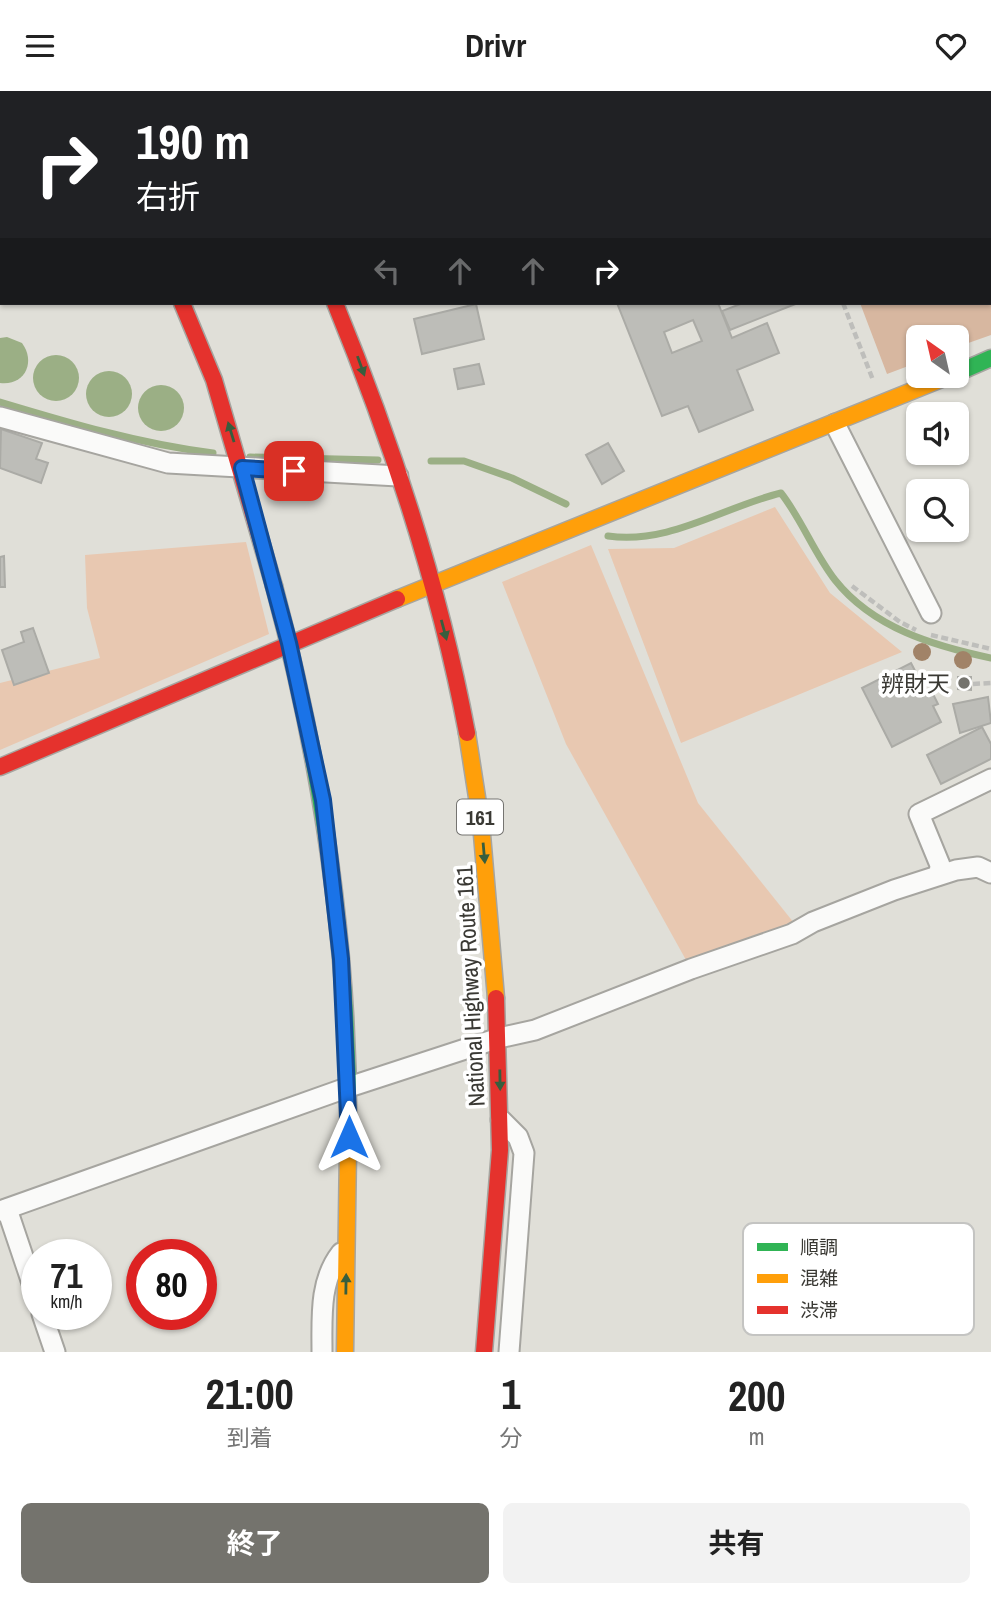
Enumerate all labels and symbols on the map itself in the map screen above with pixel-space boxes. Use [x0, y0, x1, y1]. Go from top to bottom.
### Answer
north arrow [906, 325, 970, 389]
one-way arrow [356, 356, 367, 377]
one-way arrow [225, 421, 235, 442]
pin [264, 441, 324, 501]
one-way arrow [439, 619, 450, 641]
place label: 辨財天 [881, 668, 950, 699]
marker: 辨財天 [956, 675, 972, 691]
road number: 161 [457, 799, 503, 835]
one-way arrow [479, 843, 490, 865]
street label: National Highway Route 161 [448, 864, 492, 1107]
one-way arrow [494, 1070, 505, 1092]
position arrow [312, 1100, 386, 1174]
legend [743, 1223, 974, 1335]
text: 順調 [800, 1234, 838, 1260]
speed limit sign: 80 [126, 1239, 217, 1330]
text: 混雑 [800, 1265, 838, 1291]
one-way arrow [341, 1273, 352, 1295]
text: 渋滞 [800, 1297, 838, 1323]

